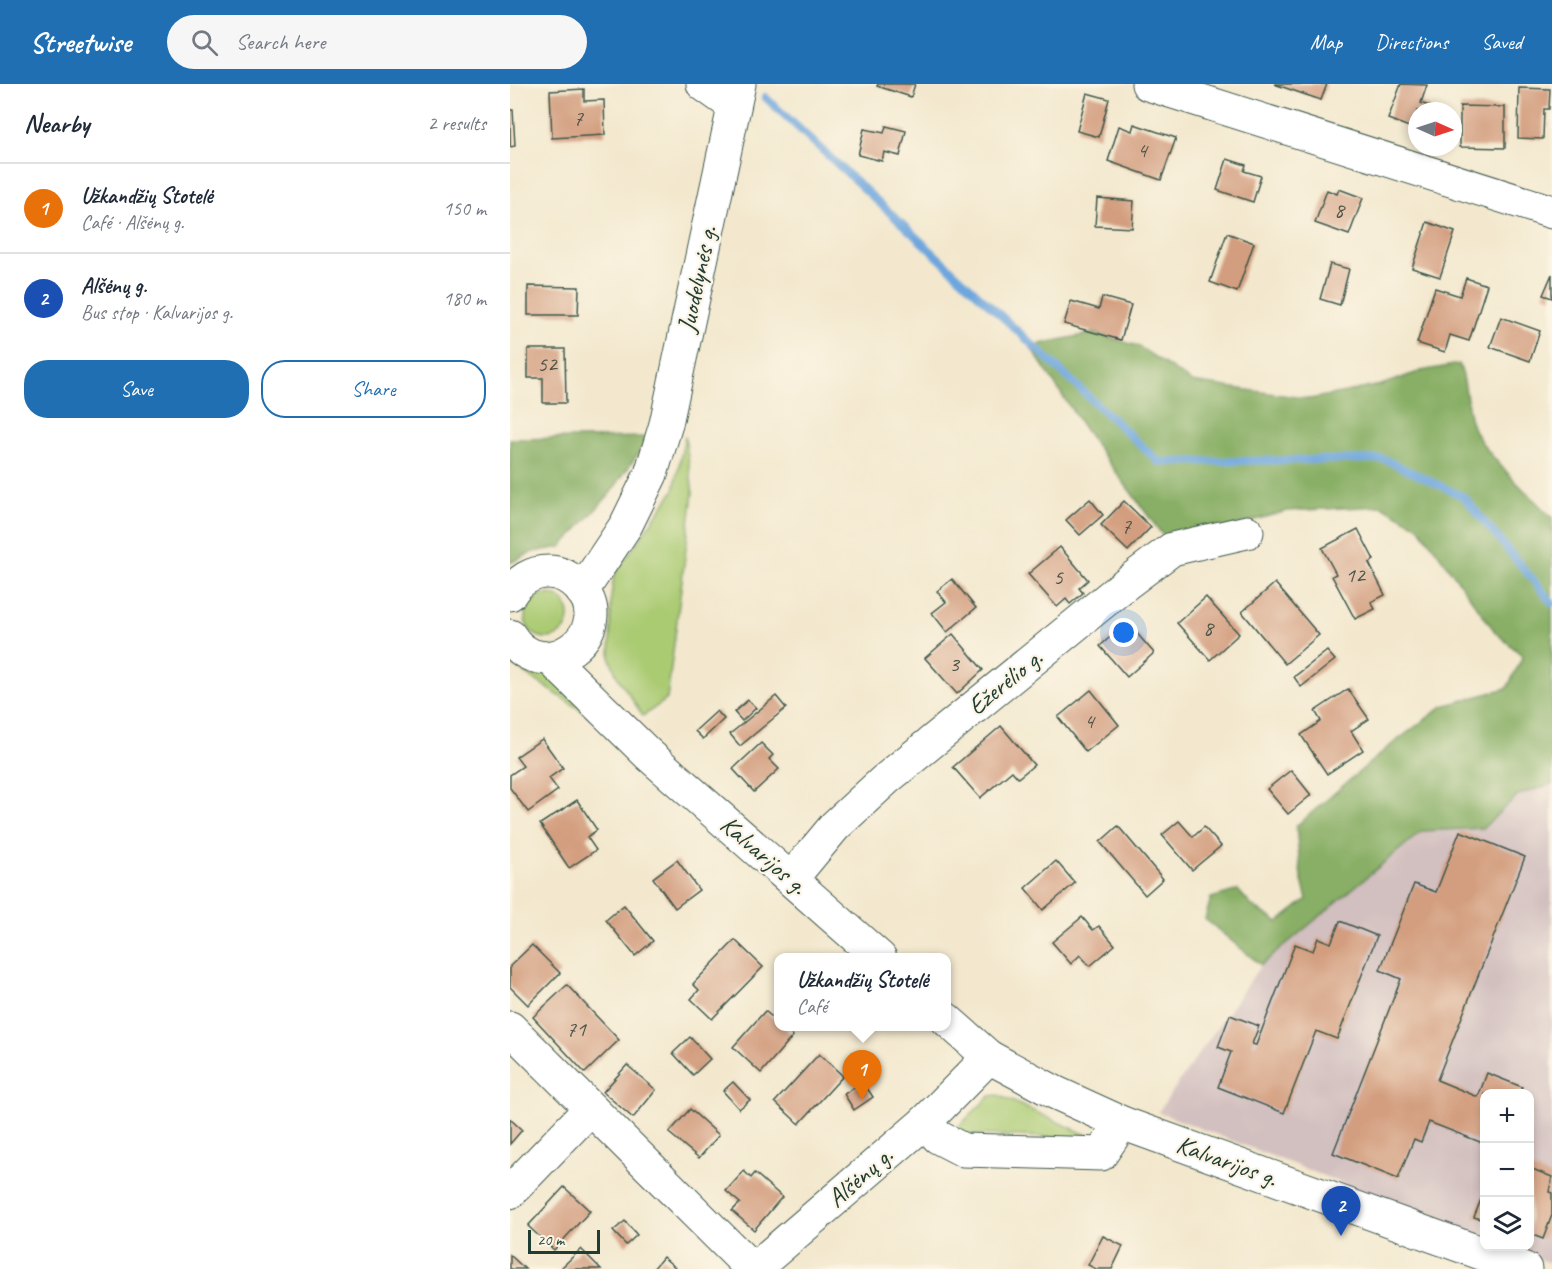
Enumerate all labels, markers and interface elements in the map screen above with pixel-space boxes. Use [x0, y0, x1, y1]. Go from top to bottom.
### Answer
search box [167, 15, 587, 69]
text: Streetwise [30, 25, 131, 60]
icon: search [188, 26, 221, 59]
text: Search here [236, 28, 325, 56]
text: Map [1310, 29, 1342, 55]
text: Directions [1375, 29, 1448, 55]
text: Saved [1481, 29, 1522, 55]
north arrow [1408, 102, 1462, 156]
house number: 7 [573, 104, 584, 132]
text: Nearby [24, 107, 89, 140]
text: 2 results [427, 111, 486, 136]
house number: 4 [1137, 136, 1149, 164]
text: Užkandžių Stotelė [81, 182, 213, 210]
text: 1 [39, 196, 48, 221]
text: 150 m [443, 196, 486, 221]
house number: 8 [1334, 196, 1346, 224]
text: Café · Alšėnų g. [81, 210, 184, 235]
street label: Juodelynės g. [669, 222, 725, 337]
text: Alšėnų g. [81, 272, 147, 300]
text: 2 [39, 286, 48, 311]
text: 180 m [443, 286, 486, 311]
text: Bus stop · Kalvarijos g. [81, 300, 233, 325]
house number: 52 [537, 350, 559, 378]
button: Save [24, 360, 249, 418]
button: Share [261, 360, 486, 418]
house number: 7 [1121, 512, 1132, 540]
house number: 12 [1345, 561, 1367, 589]
house number: 5 [1053, 563, 1064, 591]
house number: 8 [1203, 614, 1215, 642]
your location [1109, 618, 1138, 647]
street label: Ežerėlio g. [961, 641, 1050, 722]
house number: 3 [949, 650, 961, 678]
house number: 4 [1084, 707, 1096, 735]
street label: Kalvarijos g. [714, 808, 815, 902]
popup [774, 953, 951, 1031]
text: Užkandžių Stotelė [797, 966, 928, 994]
text: Café [797, 994, 827, 1019]
house number: 71 [566, 1015, 587, 1043]
pin: 1 [842, 1050, 882, 1100]
map controls [1480, 1089, 1534, 1251]
button: + [1480, 1089, 1534, 1143]
street label: Kalvarijos g. [1172, 1128, 1283, 1195]
street label: Alšėnų g. [820, 1139, 900, 1215]
button: − [1480, 1143, 1534, 1197]
pin: 2 [1322, 1186, 1360, 1236]
button: layers [1480, 1197, 1534, 1251]
scale bar [528, 1227, 600, 1254]
text: 20 m [537, 1230, 564, 1250]

